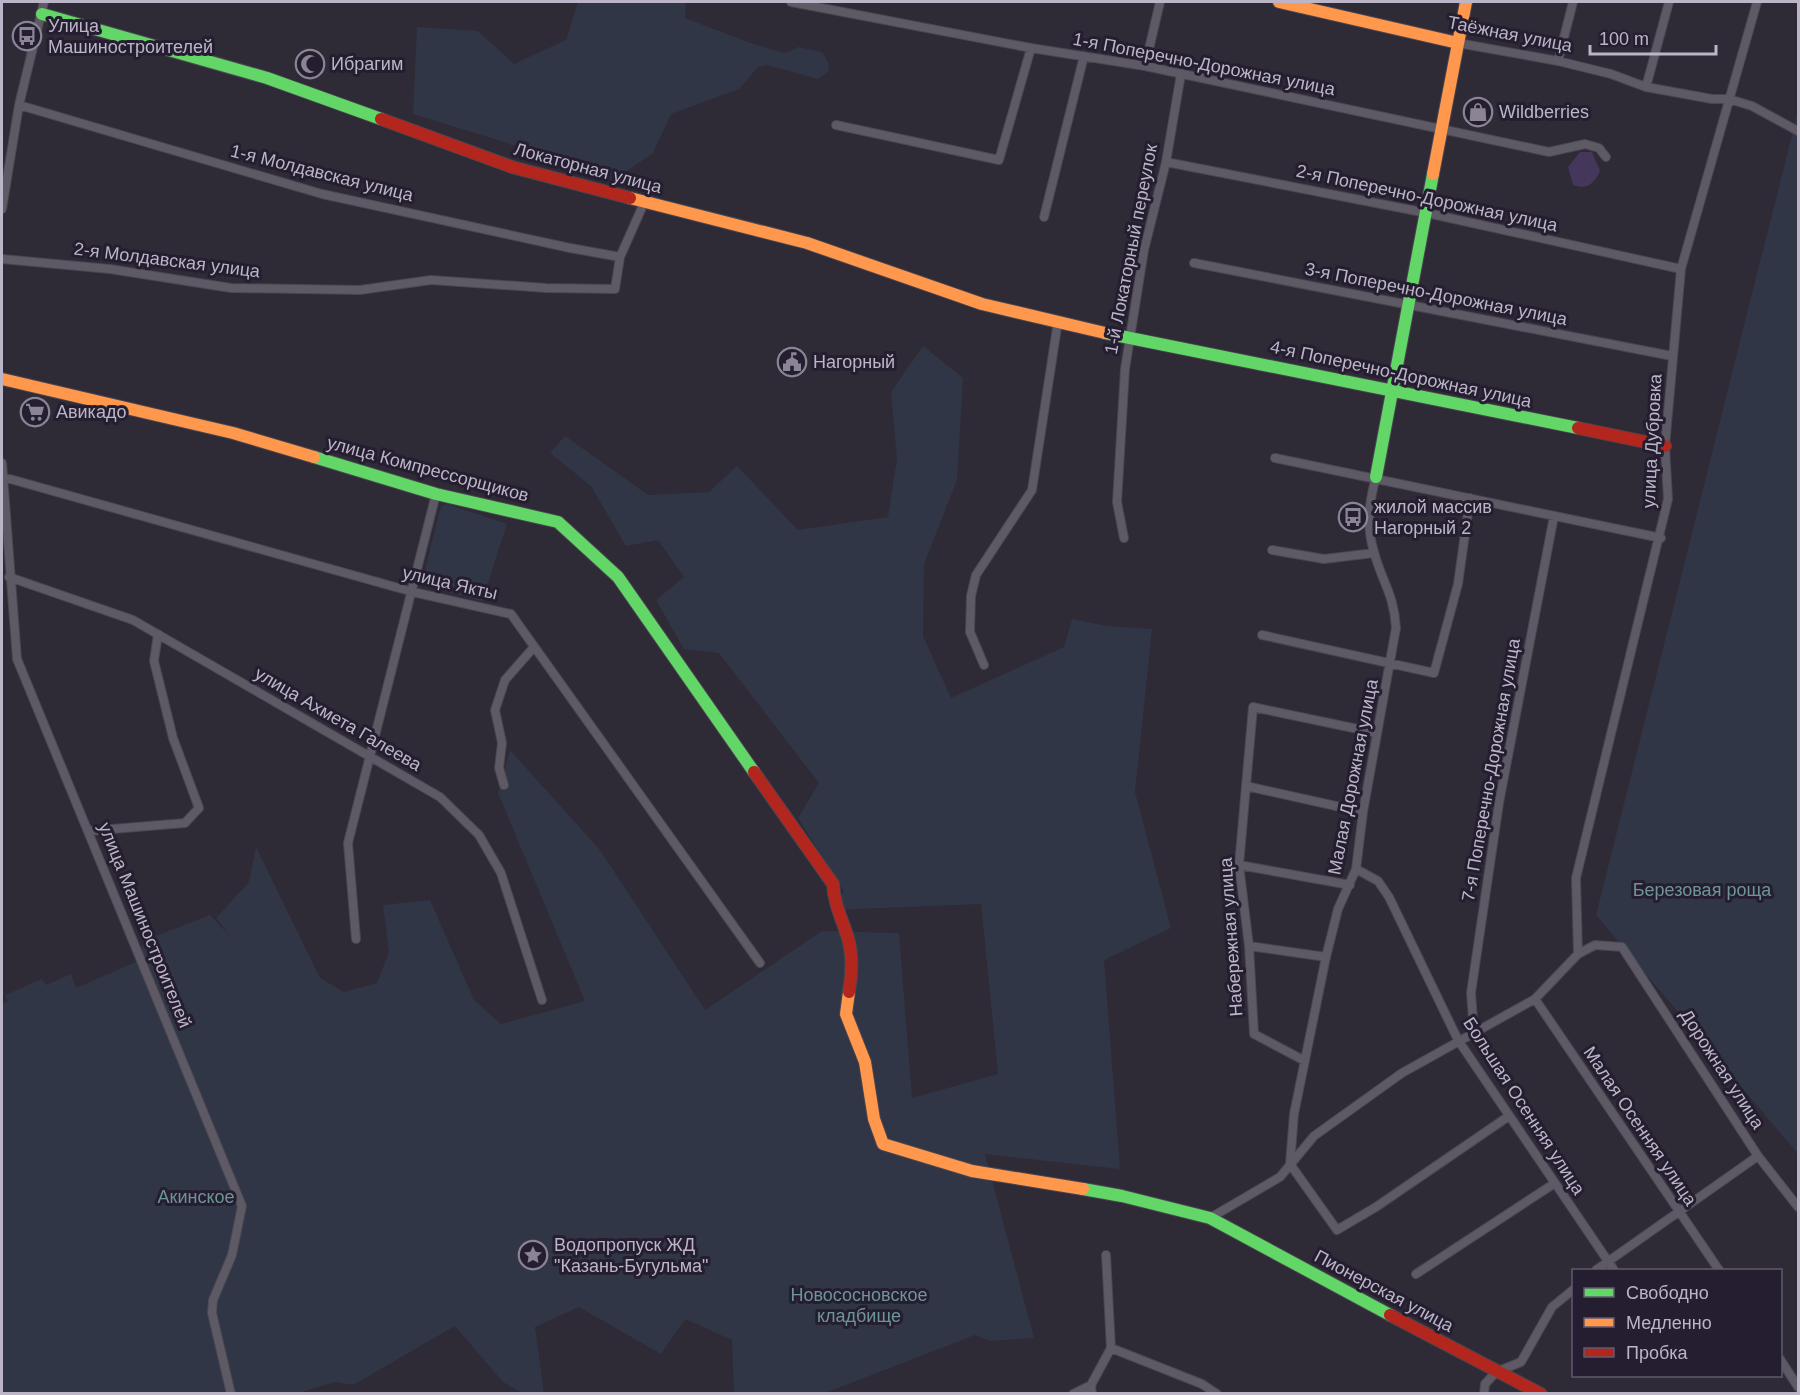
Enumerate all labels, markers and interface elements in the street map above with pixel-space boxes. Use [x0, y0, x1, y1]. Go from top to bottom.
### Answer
street label: Таёжная улица [1446, 12, 1575, 56]
place label: Улица Машиностроителей [48, 16, 213, 57]
scale bar [1590, 18, 1716, 56]
bus stop icon: Улица Машиностроителей [11, 20, 43, 52]
street label: 1-я Поперечно-Дорожная улица [1071, 29, 1338, 99]
text: 100 m [1599, 29, 1649, 49]
mosque icon: Ибрагим [294, 48, 326, 80]
place label: Ибрагим [331, 54, 403, 74]
shop icon: Wildberries [1462, 96, 1494, 128]
place label: Wildberries [1499, 102, 1589, 122]
street label: Локаторная улица [512, 139, 665, 198]
street label: 1-я Молдавская улица [229, 141, 416, 206]
street label: 1-й Локаторный переулок [1101, 142, 1161, 356]
street label: 2-я Поперечно-Дорожная улица [1295, 160, 1560, 236]
street label: 2-я Молдавская улица [73, 239, 262, 281]
street label: 3-я Поперечно-Дорожная улица [1303, 259, 1570, 329]
street label: 4-я Поперечно-Дорожная улица [1269, 336, 1534, 412]
public building icon: Нагорный [776, 346, 808, 378]
place label: Нагорный [813, 352, 895, 372]
street label: улица Дубровка [1638, 372, 1666, 509]
supermarket icon: Авикадо [19, 396, 51, 428]
place label: Авикадо [56, 402, 126, 422]
street label: улица Компрессорщиков [325, 432, 531, 506]
place label: жилой массив Нагорный 2 [1374, 497, 1492, 538]
bus stop icon: жилой массив Нагорный 2 [1337, 501, 1369, 533]
street label: улица Якты [401, 562, 499, 604]
street label: 7-я Поперечно-Дорожная улица [1458, 636, 1524, 903]
street label: улица Ахмета Галеева [251, 663, 426, 775]
street label: Малая Дорожная улица [1324, 676, 1382, 877]
street label: улица Машиностроителей [95, 820, 195, 1030]
street label: Набережная улица [1215, 856, 1247, 1017]
park label: Березовая роща [1633, 880, 1772, 900]
street label: Дорожная улица [1676, 1005, 1769, 1133]
street label: Большая Осенняя улица [1459, 1014, 1589, 1199]
street label: Малая Осенняя улица [1579, 1043, 1701, 1210]
park label: Акинское [158, 1187, 234, 1207]
place label: Водопропуск ЖД "Казань-Бугульма" [554, 1235, 709, 1276]
place icon: Водопропуск ЖД "Казань-Бугульма" [517, 1239, 549, 1271]
street label: Пионерская улица [1311, 1246, 1458, 1337]
legend [1572, 1269, 1782, 1377]
text: Свободно [1626, 1283, 1709, 1303]
park label: Новососновское кладбище [790, 1285, 928, 1326]
text: Медленно [1626, 1313, 1712, 1333]
text: Пробка [1626, 1343, 1689, 1363]

